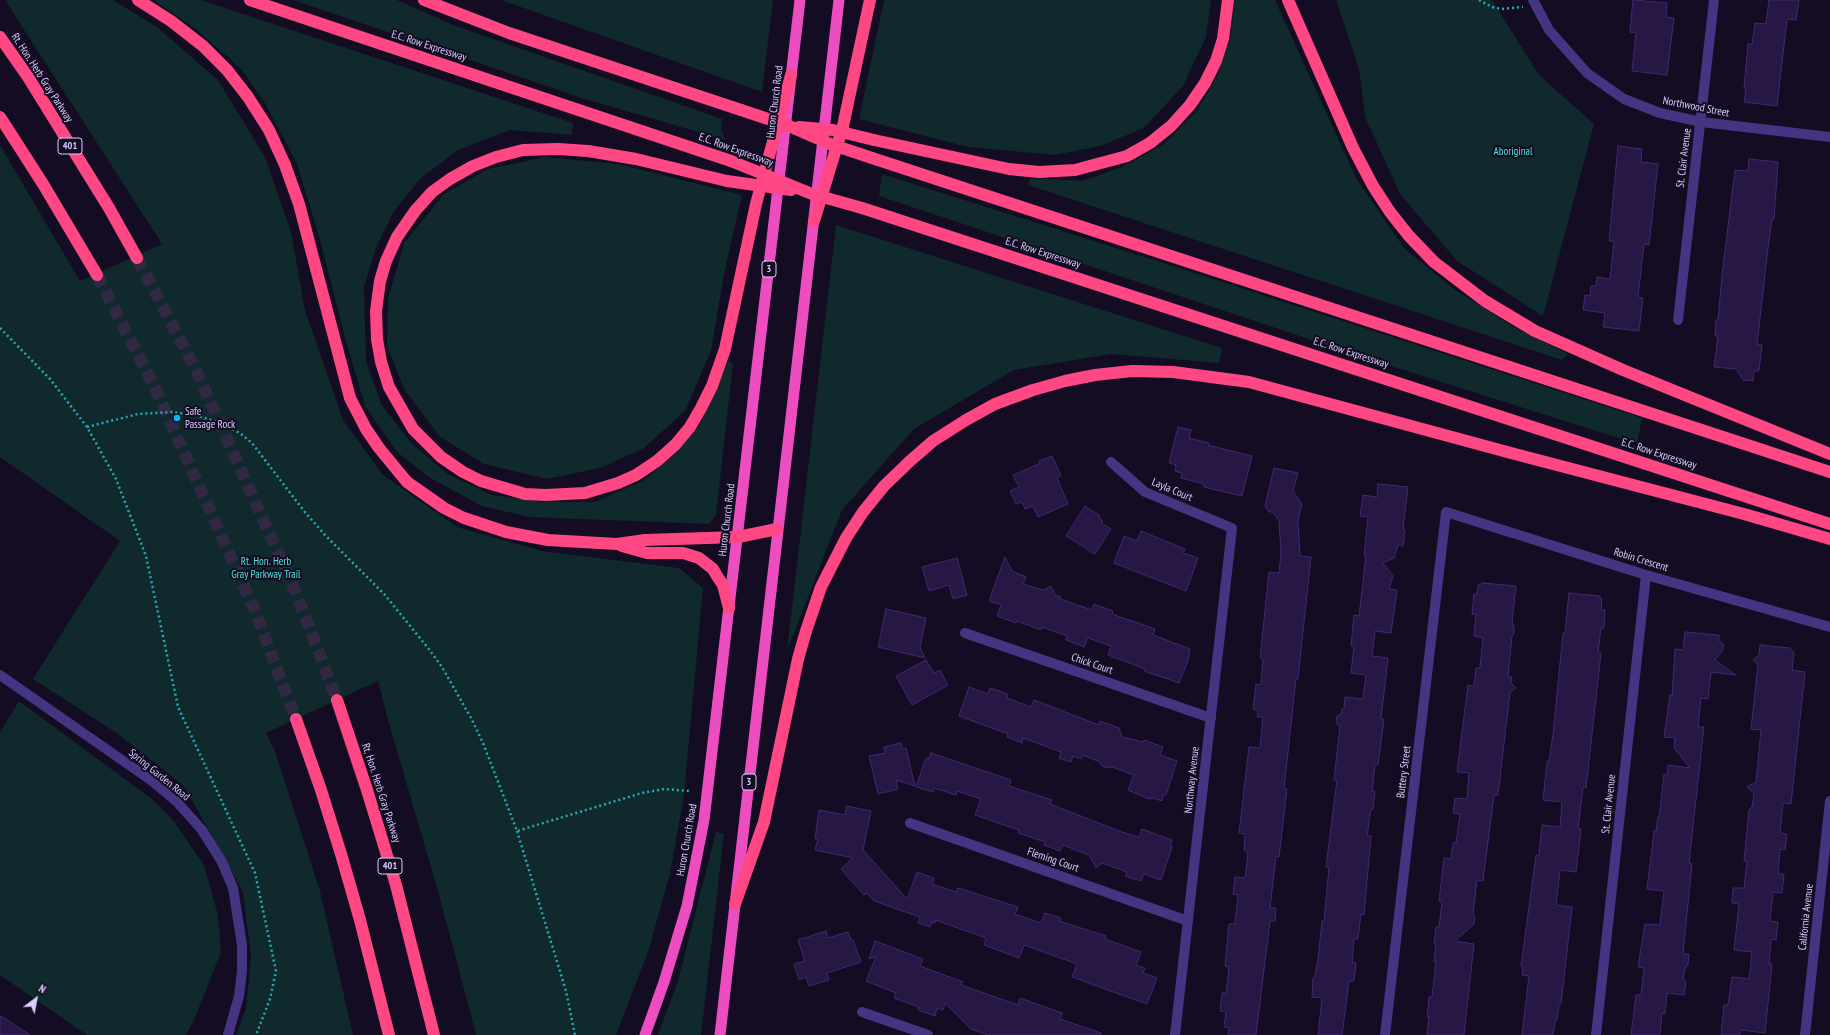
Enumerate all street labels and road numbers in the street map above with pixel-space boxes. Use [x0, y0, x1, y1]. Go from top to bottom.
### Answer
street label: E.C. Row Expressway [390, 28, 468, 64]
street label: Rt. Hon. Herb Gray Parkway [8, 31, 76, 125]
street label: Huron Church Road [764, 65, 786, 139]
street label: Northwood Street [1662, 94, 1730, 120]
street label: St. Clair Avenue [1674, 128, 1694, 188]
street label: E.C. Row Expressway [697, 130, 775, 170]
road number: 401 [58, 138, 82, 154]
street label: E.C. Row Expressway [1004, 235, 1082, 271]
road number: 3 [762, 261, 776, 277]
street label: E.C. Row Expressway [1312, 335, 1390, 371]
street label: E.C. Row Expressway [1620, 436, 1698, 472]
street label: Layla Court [1150, 476, 1194, 504]
street label: Huron Church Road [716, 483, 738, 557]
street label: Robin Crescent [1612, 545, 1670, 575]
street label: Chick Court [1069, 651, 1115, 677]
street label: Rt. Hon. Herb Gray Parkway [359, 742, 403, 844]
street label: Buttery Street [1394, 745, 1414, 799]
street label: Spring Garden Road [126, 746, 192, 804]
street label: Northway Avenue [1182, 746, 1202, 814]
road number: 3 [742, 774, 756, 790]
street label: St. Clair Avenue [1599, 774, 1619, 834]
street label: Huron Church Road [674, 803, 700, 877]
street label: Fleming Court [1025, 845, 1081, 875]
road number: 401 [378, 858, 402, 874]
street label: California Avenue [1796, 883, 1816, 951]

